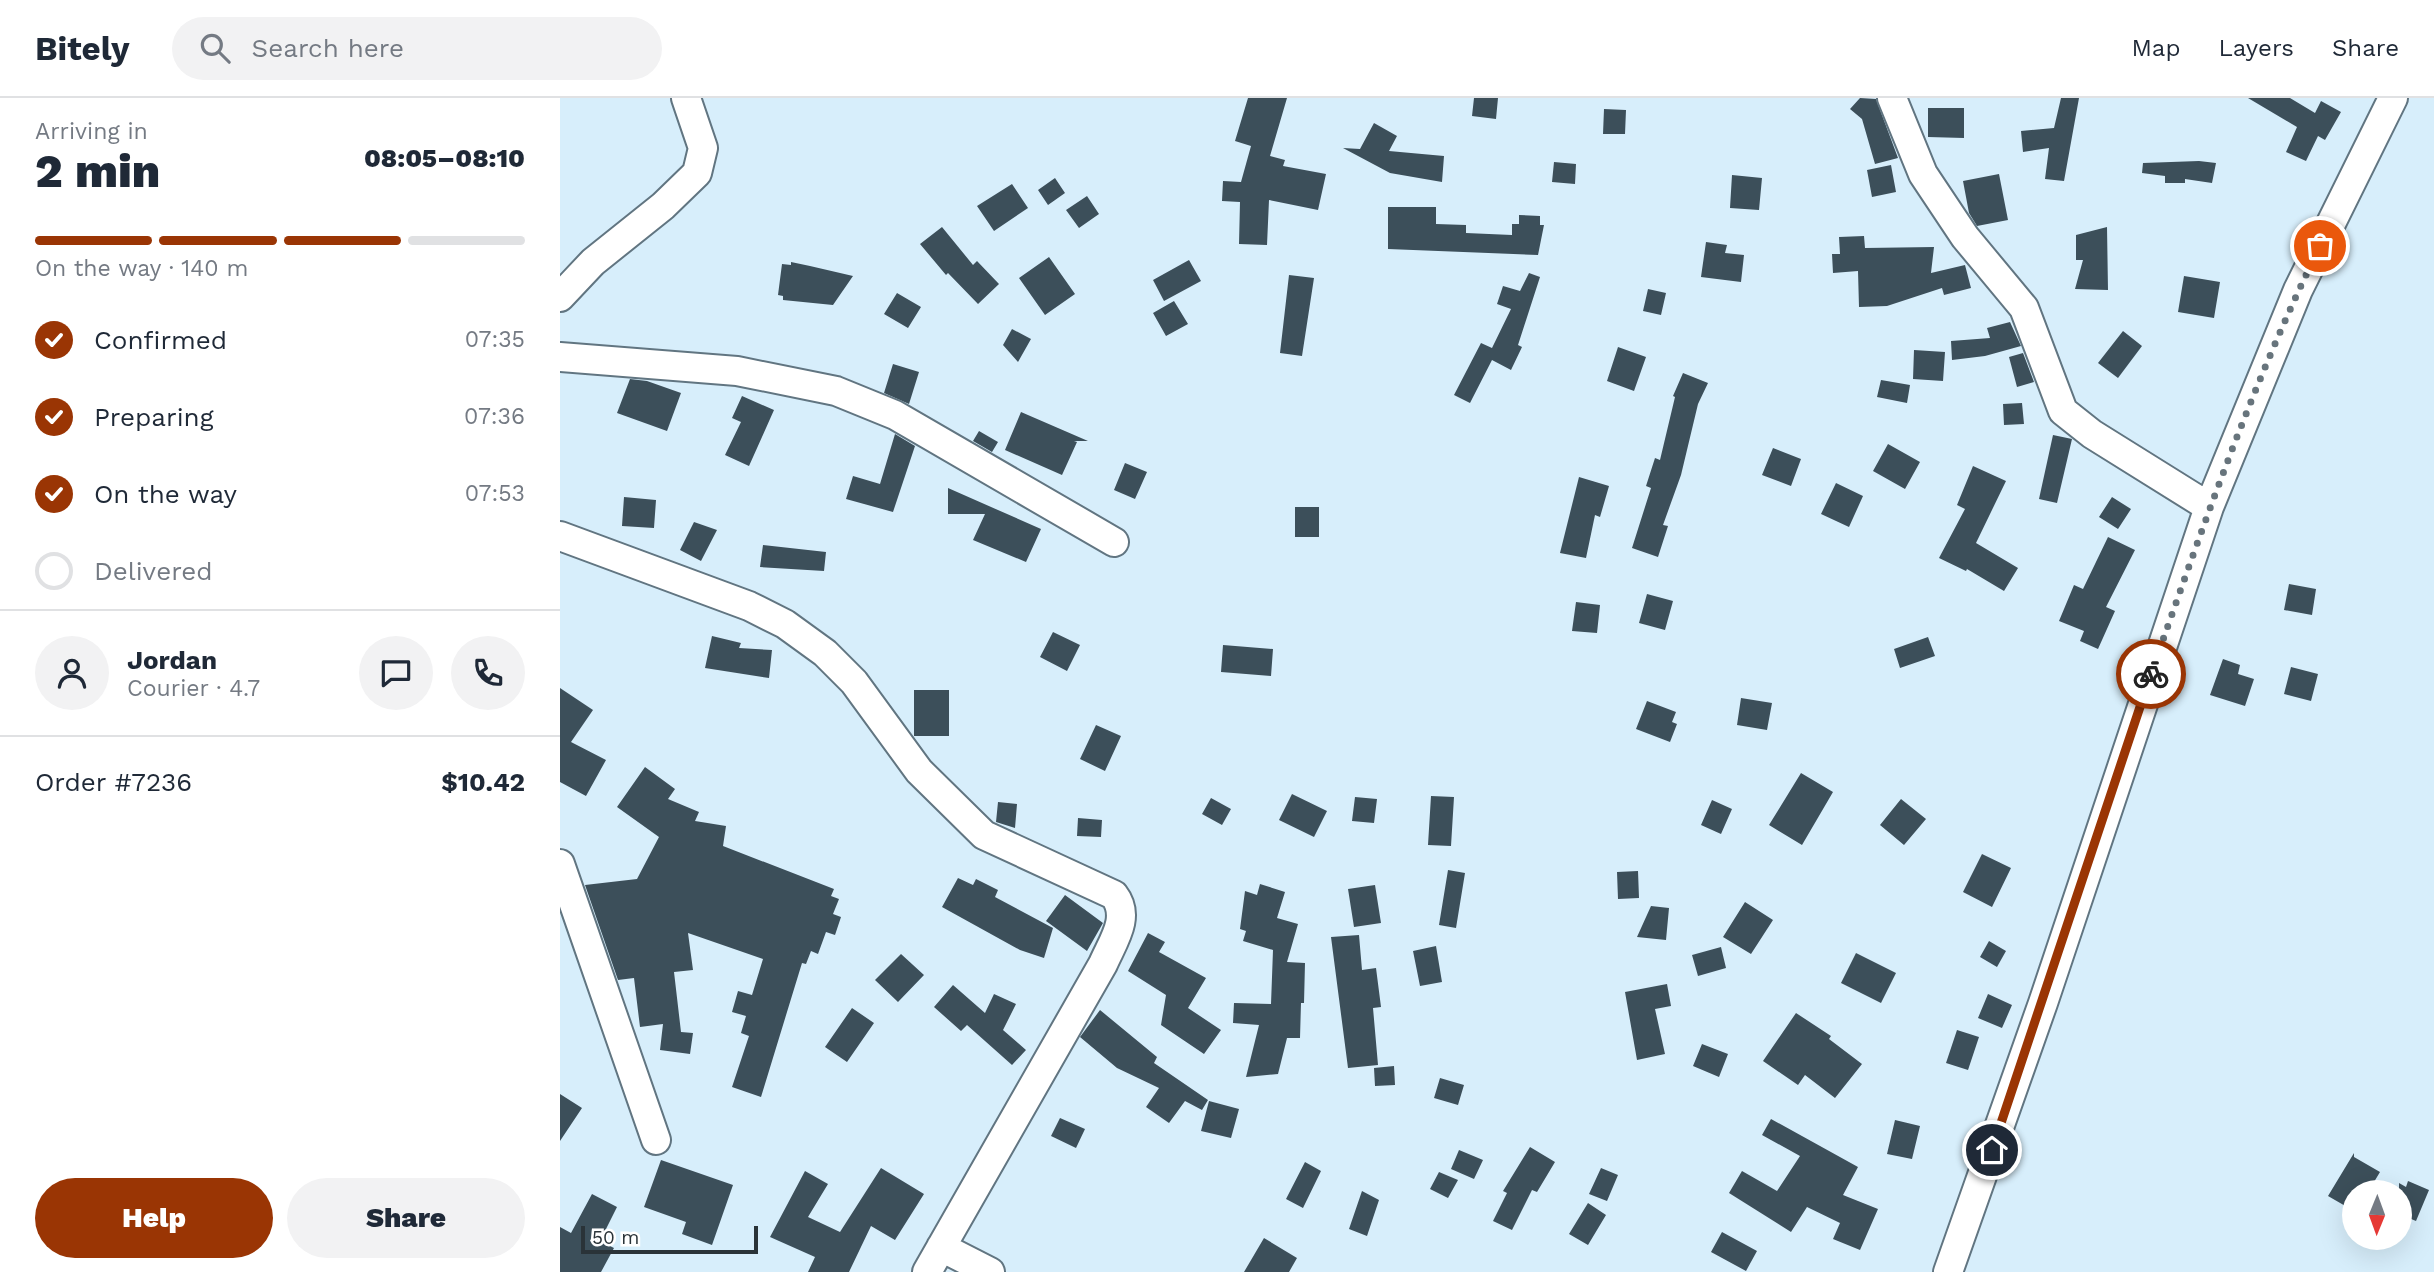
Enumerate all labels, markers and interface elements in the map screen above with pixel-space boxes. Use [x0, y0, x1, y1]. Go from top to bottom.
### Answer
search box [172, 17, 662, 80]
text: Bitely [35, 29, 130, 68]
icon: search [196, 29, 234, 67]
text: Search here [252, 33, 404, 63]
text: Map [2132, 34, 2180, 62]
text: Layers [2218, 34, 2294, 62]
text: Share [2332, 34, 2399, 62]
text: Arriving in [35, 118, 148, 145]
text: 08:05–08:10 [364, 143, 525, 173]
text: 2 min [35, 144, 160, 198]
pin [2290, 216, 2350, 276]
icon: bag [2301, 227, 2339, 265]
text: On the way · 140 m [35, 255, 248, 282]
icon: check [35, 321, 73, 359]
text: Confirmed [94, 325, 227, 355]
text: 07:35 [465, 326, 525, 353]
icon: check [35, 398, 73, 436]
text: Preparing [94, 402, 214, 432]
text: 07:36 [464, 403, 525, 430]
icon: check [35, 475, 73, 513]
text: On the way [94, 479, 237, 509]
text: 07:53 [465, 480, 525, 507]
text: Delivered [94, 556, 213, 586]
button: person [35, 636, 109, 710]
button: chat [359, 636, 433, 710]
button: phone [451, 636, 525, 710]
courier [2116, 639, 2186, 709]
text: Jordan [127, 645, 217, 675]
icon: bike [2132, 655, 2170, 693]
text: Courier · 4.7 [127, 675, 260, 702]
text: Order #7236 [35, 767, 192, 797]
text: $10.42 [441, 767, 525, 797]
pin [1962, 1120, 2022, 1180]
icon: home [1973, 1131, 2011, 1169]
button: Help [35, 1178, 273, 1258]
button: Share [287, 1178, 525, 1258]
north arrow [2342, 1180, 2412, 1250]
map controls [2342, 1180, 2412, 1250]
scale bar [581, 1223, 758, 1255]
text: 50 m [592, 1226, 639, 1249]

